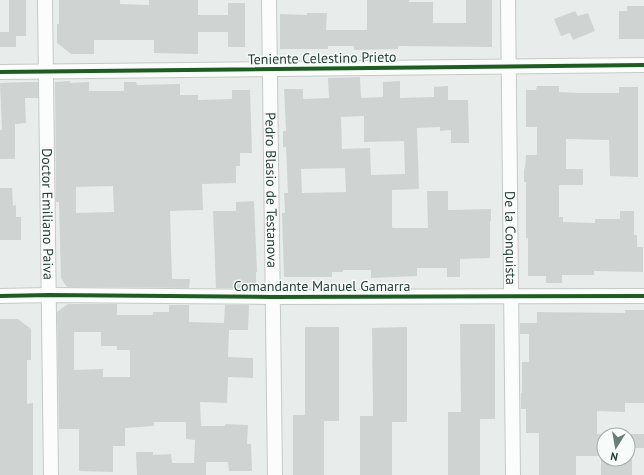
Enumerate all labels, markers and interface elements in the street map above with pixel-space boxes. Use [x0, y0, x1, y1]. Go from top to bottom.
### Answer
street label: Teniente Celestino Prieto [247, 48, 397, 68]
street label: Pedro Blasio de Testanova [261, 112, 281, 268]
street label: Doctor Emiliano Paiva [38, 148, 58, 280]
street label: De la Conquista [501, 191, 520, 285]
street label: Comandante Manuel Gamarra [233, 277, 411, 295]
north arrow [596, 427, 636, 467]
text: N [609, 449, 619, 464]

